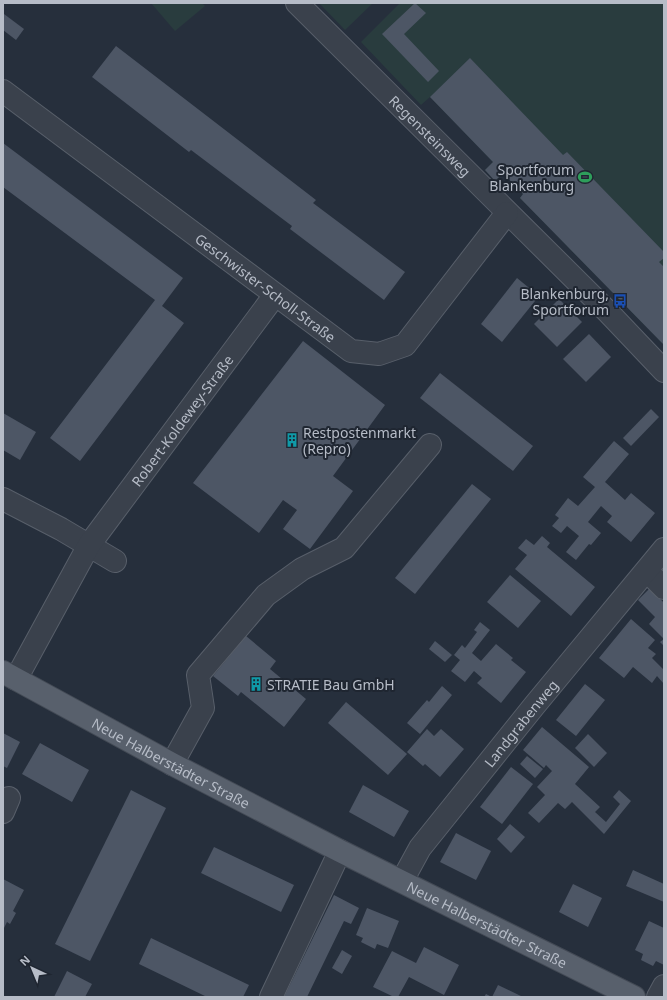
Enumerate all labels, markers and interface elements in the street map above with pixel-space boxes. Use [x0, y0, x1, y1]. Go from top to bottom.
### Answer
street label: Regensteinsweg [385, 91, 475, 180]
place label: Sportforum Blankenburg [489, 160, 574, 195]
sports icon: Sportforum Blankenburg [577, 169, 593, 185]
street label: Geschwister-Scholl-Straße [192, 229, 340, 346]
place label: Blankenburg, Sportforum [520, 284, 609, 319]
bus stop icon: Blankenburg, Sportforum [612, 293, 628, 309]
street label: Robert-Koldewey-Straße [127, 351, 237, 490]
place label: Restpostenmarkt (Repro) [303, 423, 416, 458]
building icon: Restpostenmarkt (Repro) [284, 432, 300, 448]
place label: STRATIE Bau GmbH [267, 675, 395, 694]
street label: Landgrabenweg [479, 675, 562, 771]
building icon: STRATIE Bau GmbH [248, 676, 264, 692]
street label: Neue Halberstädter Straße [89, 713, 254, 812]
street label: Neue Halberstädter Straße [404, 876, 571, 972]
north arrow [12, 948, 52, 988]
text: N [16, 952, 33, 969]

